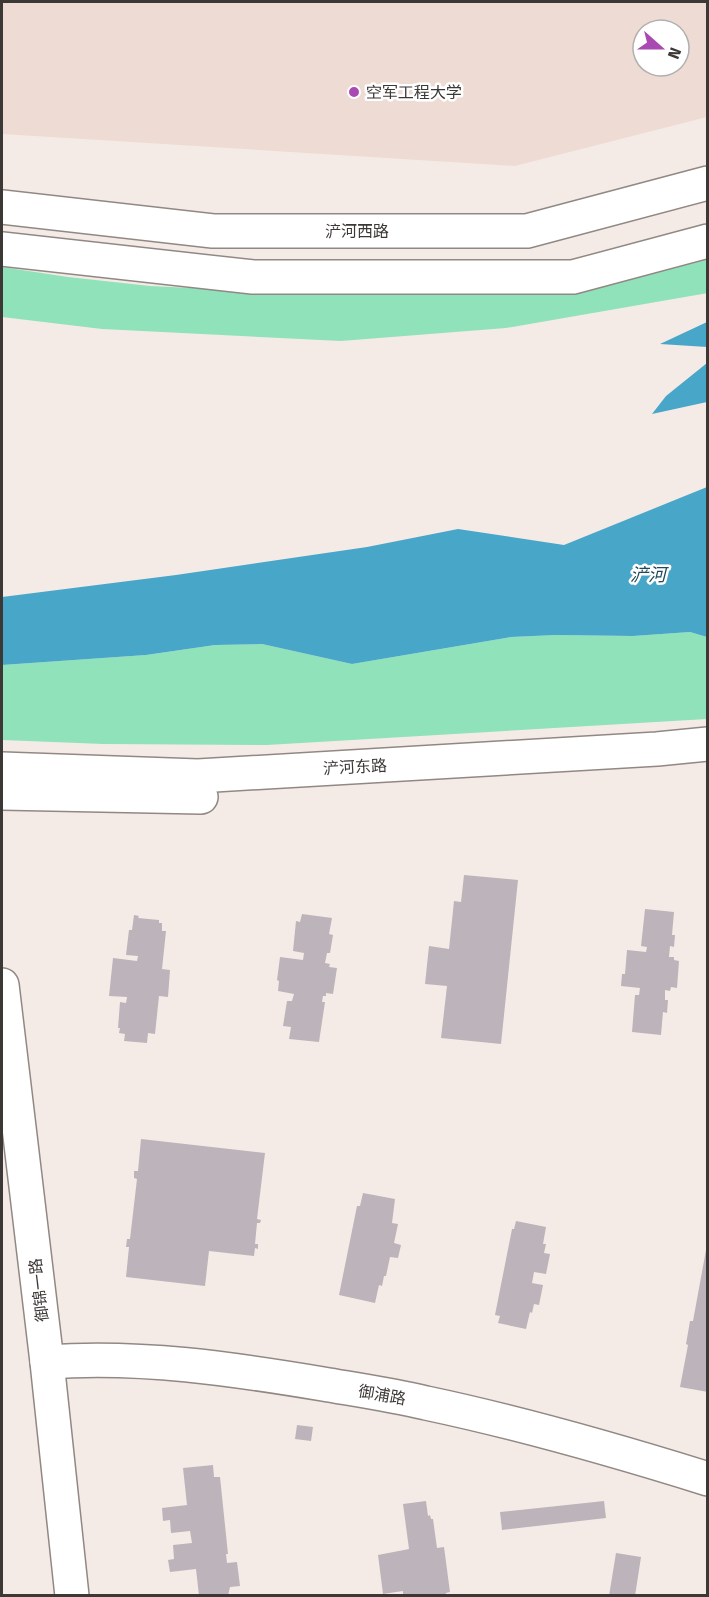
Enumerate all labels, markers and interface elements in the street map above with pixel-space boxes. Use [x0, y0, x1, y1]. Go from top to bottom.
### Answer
north arrow [631, 18, 691, 78]
text: N [664, 45, 685, 62]
place label: 空军工程大学 [366, 83, 462, 102]
marker: 空军工程大学 [347, 85, 361, 99]
street label: 浐河西路 [325, 222, 389, 241]
water label: 浐河 [630, 564, 669, 586]
street label: 浐河东路 [323, 756, 387, 778]
street label: 御锦一路 [26, 1257, 52, 1323]
street label: 御浦路 [357, 1381, 407, 1409]

